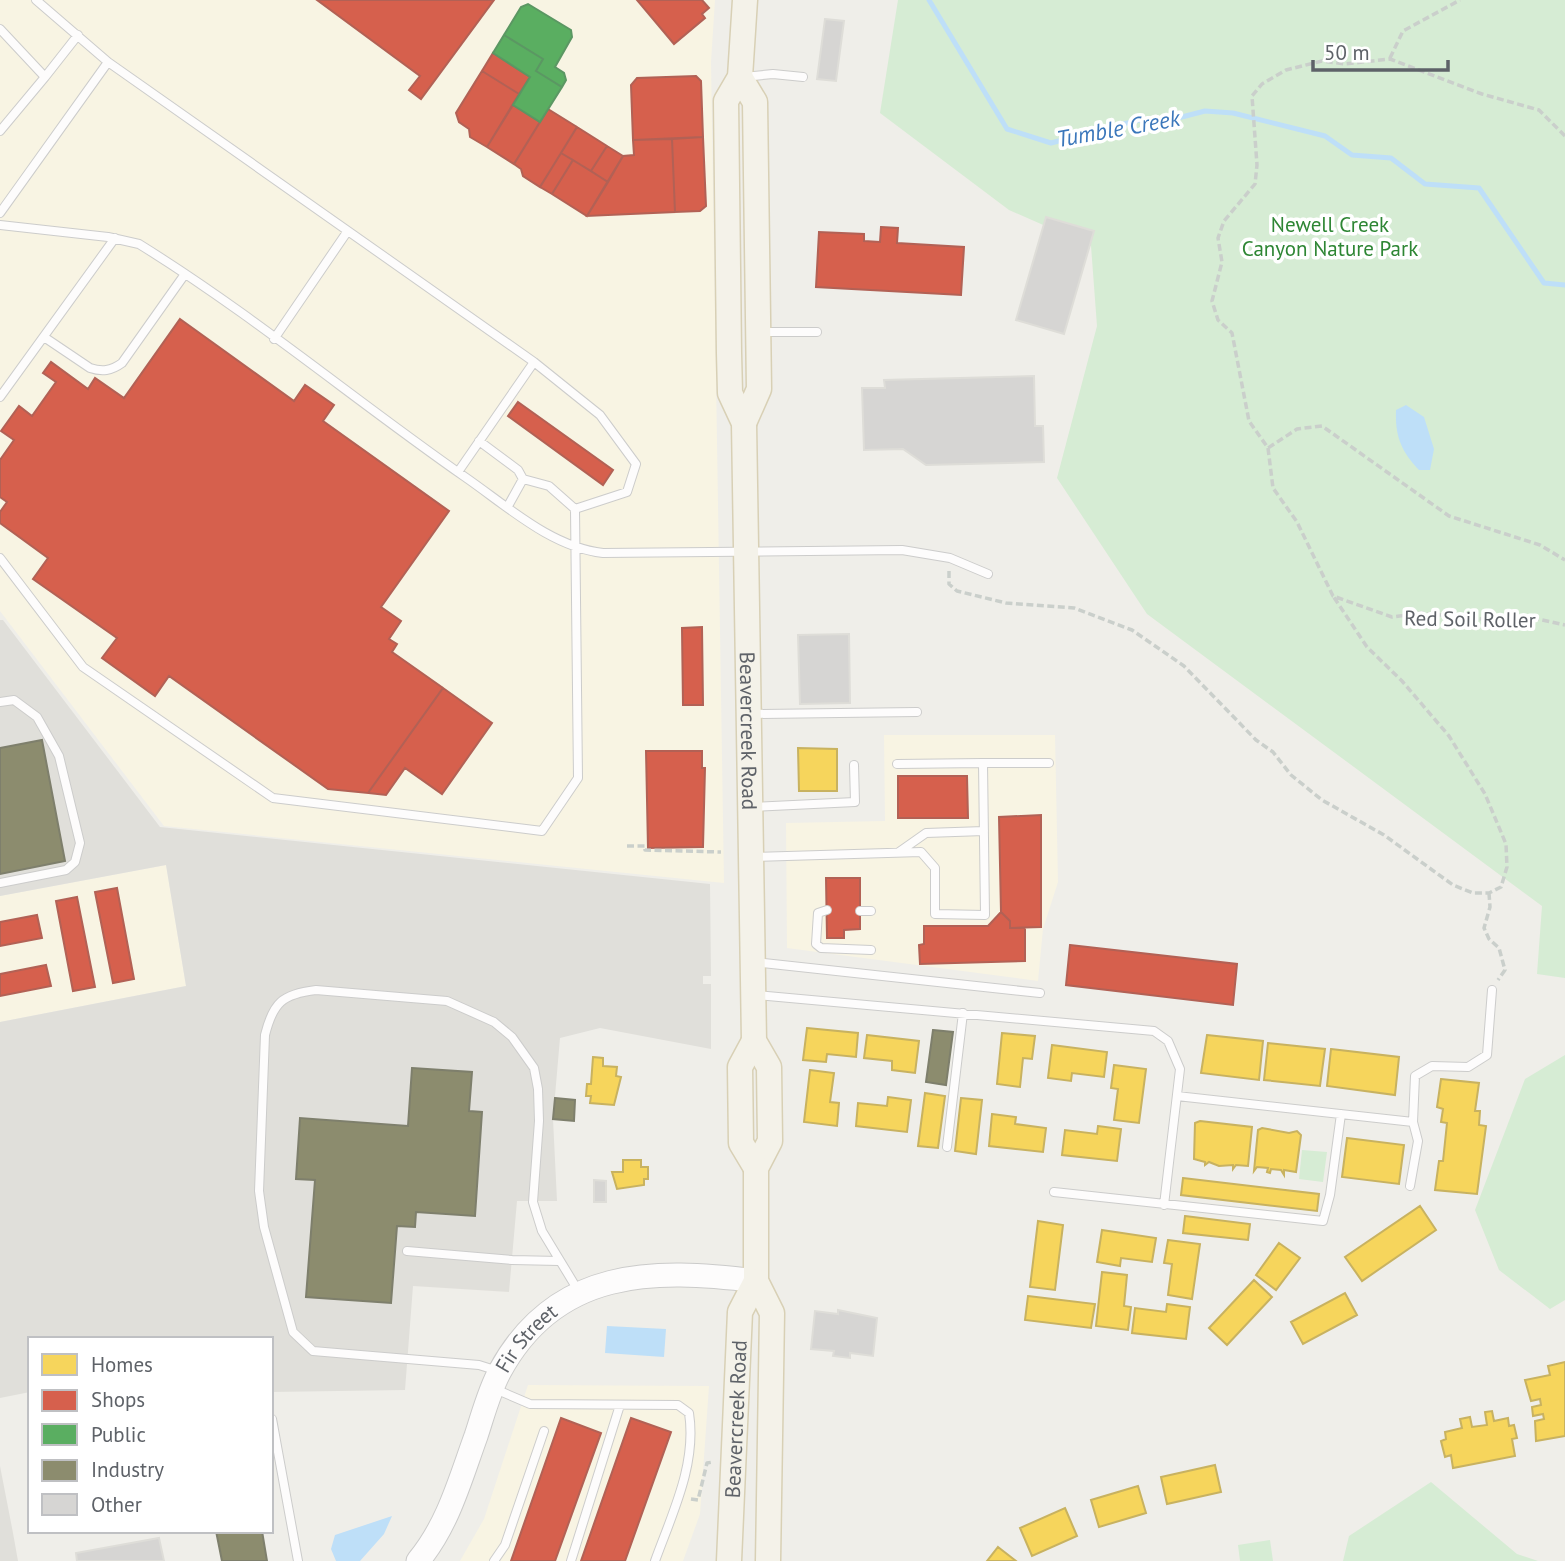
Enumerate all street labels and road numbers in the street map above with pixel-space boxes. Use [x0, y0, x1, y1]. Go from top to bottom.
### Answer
street label: Red Soil Roller [1404, 604, 1536, 634]
street label: Beavercreek Road [734, 651, 764, 810]
street label: Fir Street [489, 1297, 562, 1377]
street label: Beavercreek Road [718, 1339, 752, 1499]

